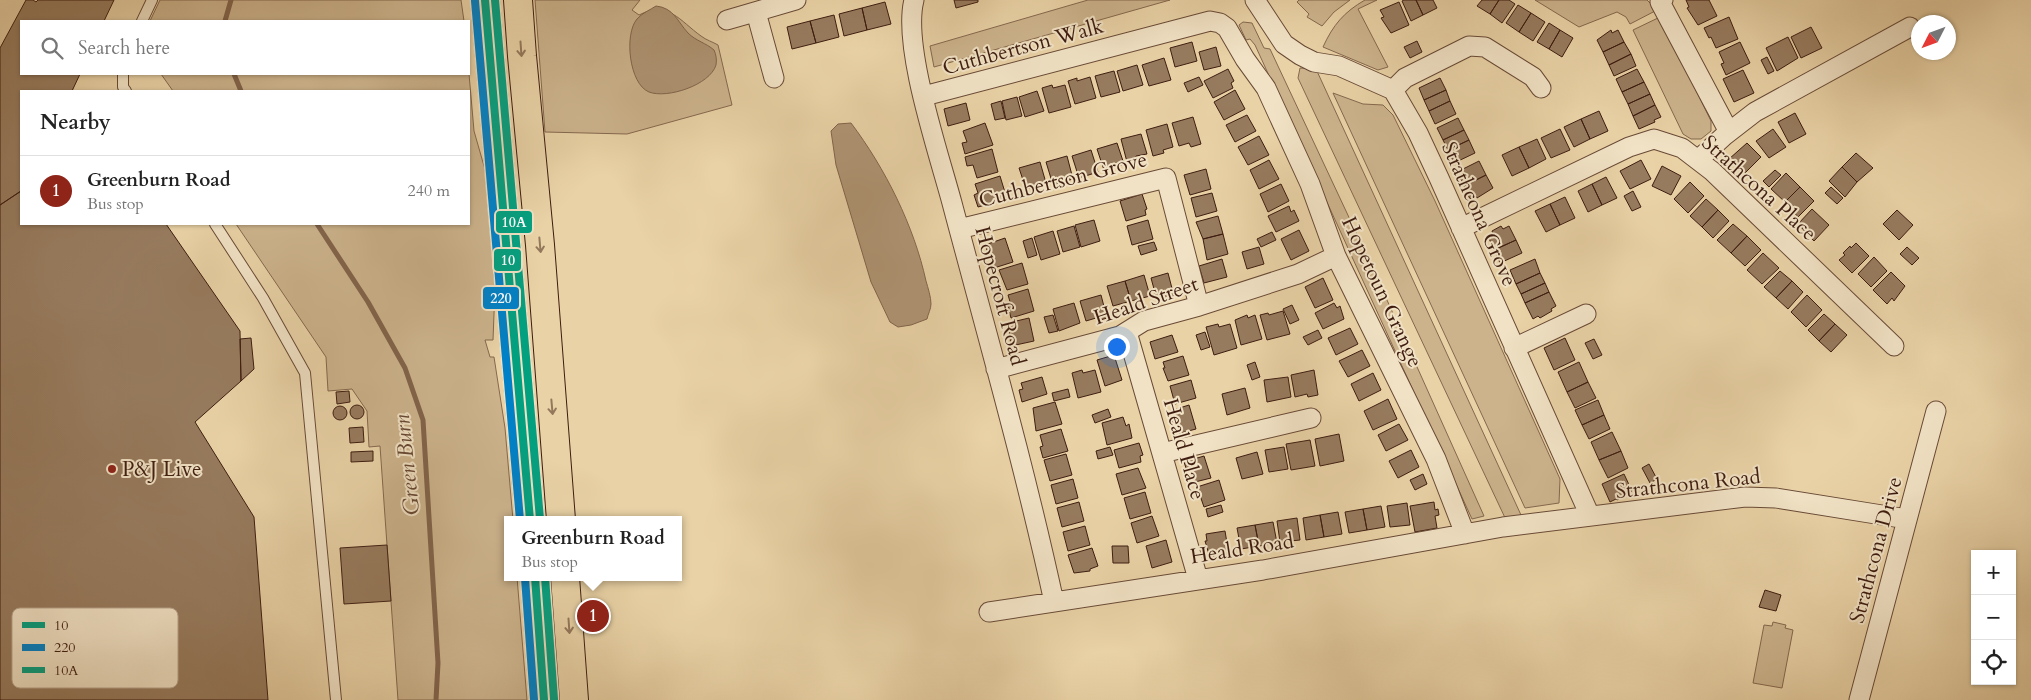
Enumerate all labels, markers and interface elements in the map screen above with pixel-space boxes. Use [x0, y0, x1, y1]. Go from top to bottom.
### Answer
street label: Cuthbertson Walk [939, 11, 1107, 82]
north arrow [1911, 15, 1956, 60]
search box [20, 20, 470, 75]
icon: search [38, 34, 66, 62]
text: Search here [78, 35, 170, 61]
one-way arrow [517, 40, 526, 56]
text: Nearby [40, 108, 111, 137]
street label: Strathcona Place [1695, 129, 1823, 247]
street label: Strathcona Grove [1434, 137, 1524, 291]
street label: Cuthbertson Grove [976, 145, 1150, 215]
text: Greenburn Road [87, 167, 231, 193]
text: 1 [52, 180, 60, 202]
text: 240 m [408, 180, 450, 202]
text: Bus stop [87, 193, 144, 215]
line badge: 10A [495, 210, 533, 234]
street label: Hopetoun Grange [1334, 212, 1430, 372]
text: 10A [502, 213, 527, 232]
street label: Hopecroft Road [967, 223, 1033, 369]
one-way arrow [535, 237, 545, 253]
line badge: 10 [493, 248, 522, 272]
text: 10 [501, 251, 515, 270]
street label: Heald Street [1090, 269, 1203, 332]
line badge: 220 [482, 286, 520, 310]
text: 220 [490, 289, 512, 308]
your location [1104, 334, 1130, 360]
street label: Heald Place [1156, 395, 1212, 503]
one-way arrow [547, 399, 556, 415]
water label: Green Burn [387, 413, 427, 517]
place label: P&J Live [122, 455, 202, 484]
street label: Strathcona Road [1614, 462, 1762, 506]
marker: P&J Live [106, 463, 118, 475]
street label: Strathcona Drive [1843, 474, 1909, 626]
popup [504, 516, 682, 581]
text: Greenburn Road [521, 525, 665, 551]
street label: Heald Road [1188, 527, 1296, 571]
map controls [1971, 550, 2016, 685]
button: + [1971, 550, 2016, 595]
text: Bus stop [521, 551, 578, 573]
button: − [1971, 595, 2016, 640]
pin: 1 [577, 597, 609, 635]
legend [12, 608, 178, 688]
text: 10 [54, 616, 68, 635]
one-way arrow [564, 618, 573, 634]
text: 220 [54, 638, 76, 657]
button: locate [1971, 640, 2016, 685]
text: 10A [54, 661, 78, 680]

